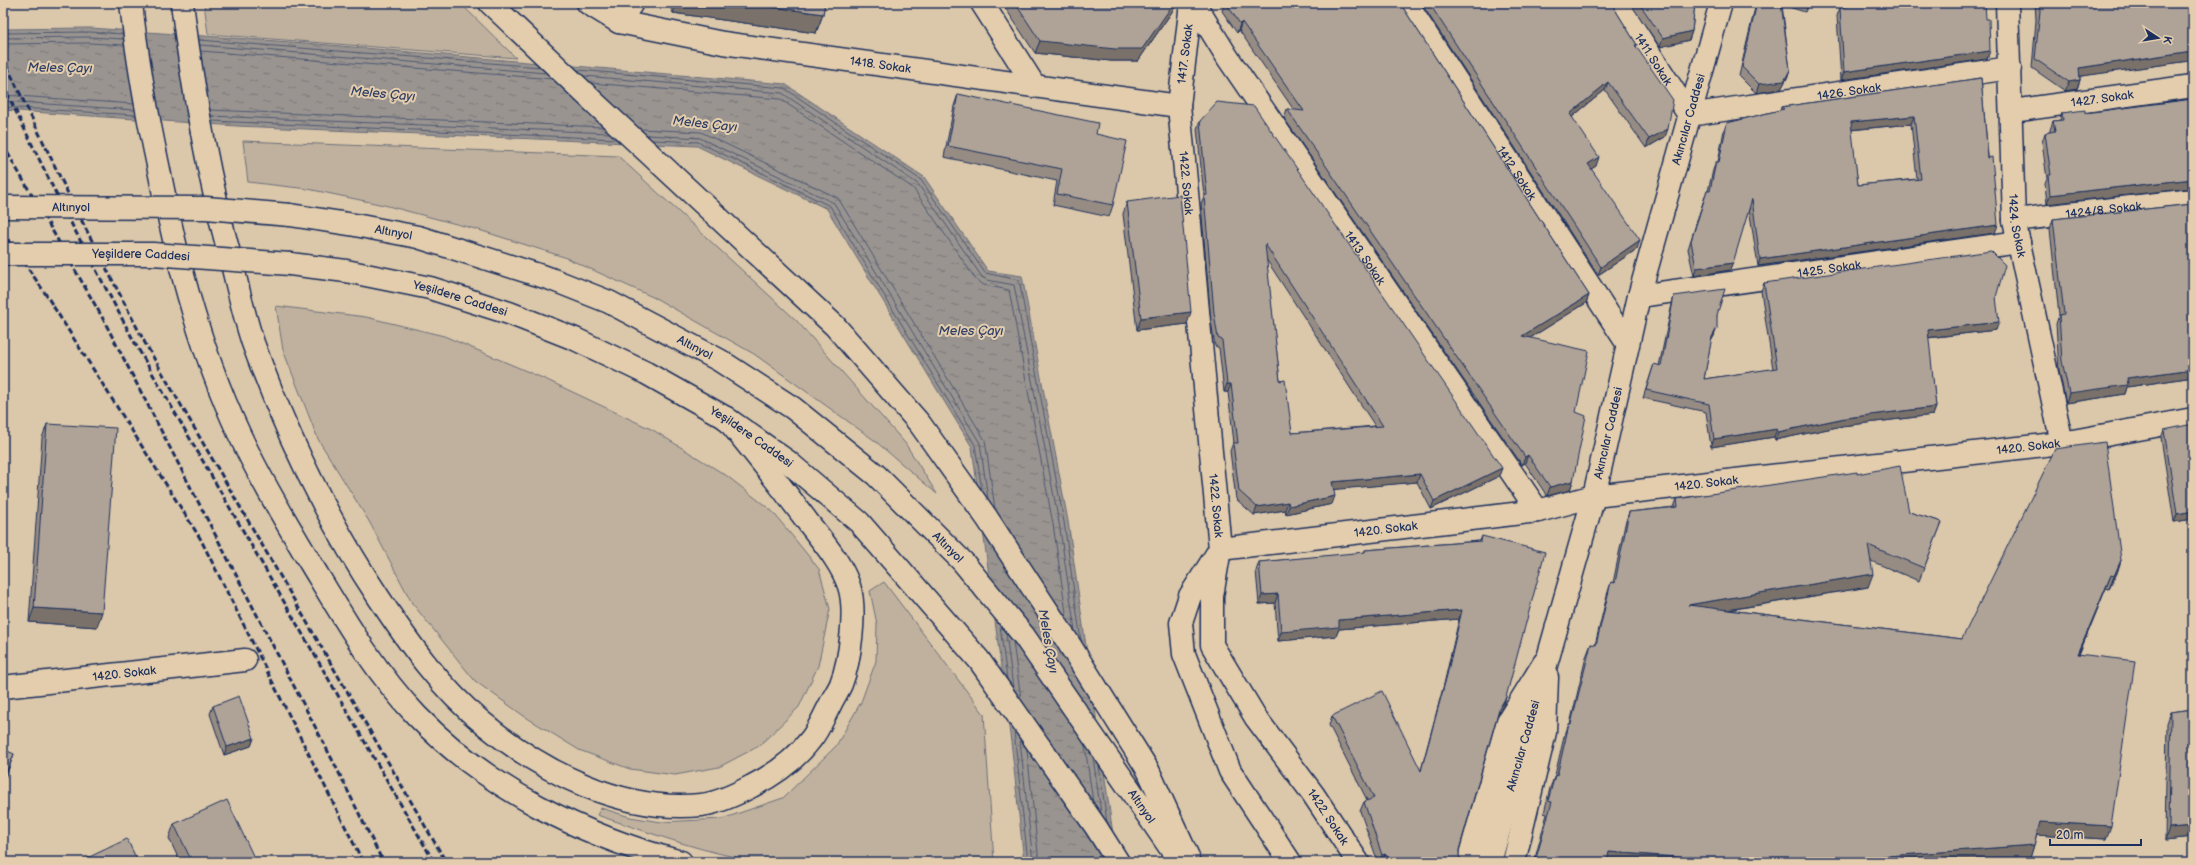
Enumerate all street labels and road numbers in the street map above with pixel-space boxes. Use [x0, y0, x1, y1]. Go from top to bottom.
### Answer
street label: 1417. Sokak [1174, 23, 1197, 85]
street label: 1411. Sokak [1631, 31, 1675, 89]
street label: 1418. Sokak [849, 54, 912, 77]
street label: Akıncılar Caddesi [1669, 72, 1709, 167]
street label: 1426. Sokak [1816, 80, 1882, 104]
street label: 1427. Sokak [2070, 87, 2134, 111]
street label: 1412. Sokak [1493, 144, 1539, 203]
street label: 1422. Sokak [1175, 150, 1196, 216]
street label: 1424. Sokak [2005, 194, 2029, 259]
street label: 1424/8. Sokak [2065, 199, 2142, 222]
street label: Altınyol [52, 200, 90, 215]
street label: Altınyol [373, 222, 414, 244]
street label: 1413. Sokak [1341, 229, 1388, 288]
street label: Yeşildere Caddesi [91, 247, 191, 265]
street label: 1425. Sokak [1797, 258, 1862, 281]
street label: Yeşildere Caddesi [411, 278, 509, 320]
street label: Altınyol [674, 332, 715, 363]
street label: Akıncılar Caddesi [1591, 385, 1626, 481]
street label: Yeşildere Caddesi [706, 403, 796, 471]
street label: 1420. Sokak [1996, 436, 2061, 458]
street label: 1422. Sokak [1205, 473, 1226, 538]
street label: 1420. Sokak [1674, 473, 1739, 495]
street label: 1420. Sokak [1353, 518, 1419, 541]
street label: Altınyol [929, 529, 967, 566]
street label: 1420. Sokak [92, 663, 157, 685]
street label: Akıncılar Caddesi [1503, 698, 1544, 793]
street label: 1422. Sokak [1304, 786, 1352, 848]
street label: Altınyol [1124, 787, 1158, 827]

